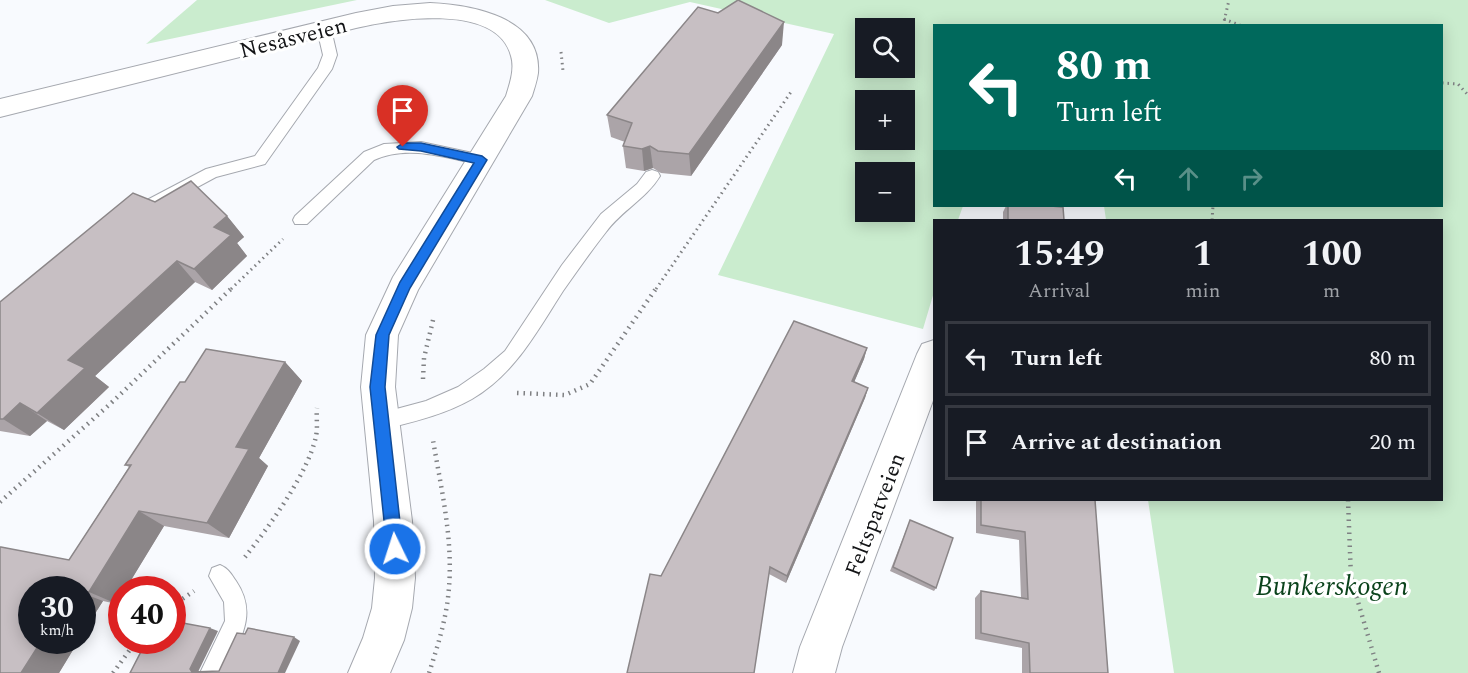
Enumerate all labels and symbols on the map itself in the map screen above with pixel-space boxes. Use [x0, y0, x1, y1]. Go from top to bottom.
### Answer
street label: Nesåsveien [236, 9, 351, 68]
pin [377, 85, 428, 147]
street label: Feltspatveien [837, 448, 914, 581]
position arrow [363, 517, 427, 581]
park label: Bunkerskogen [1256, 566, 1408, 608]
speed limit sign: 40 [108, 576, 186, 654]

